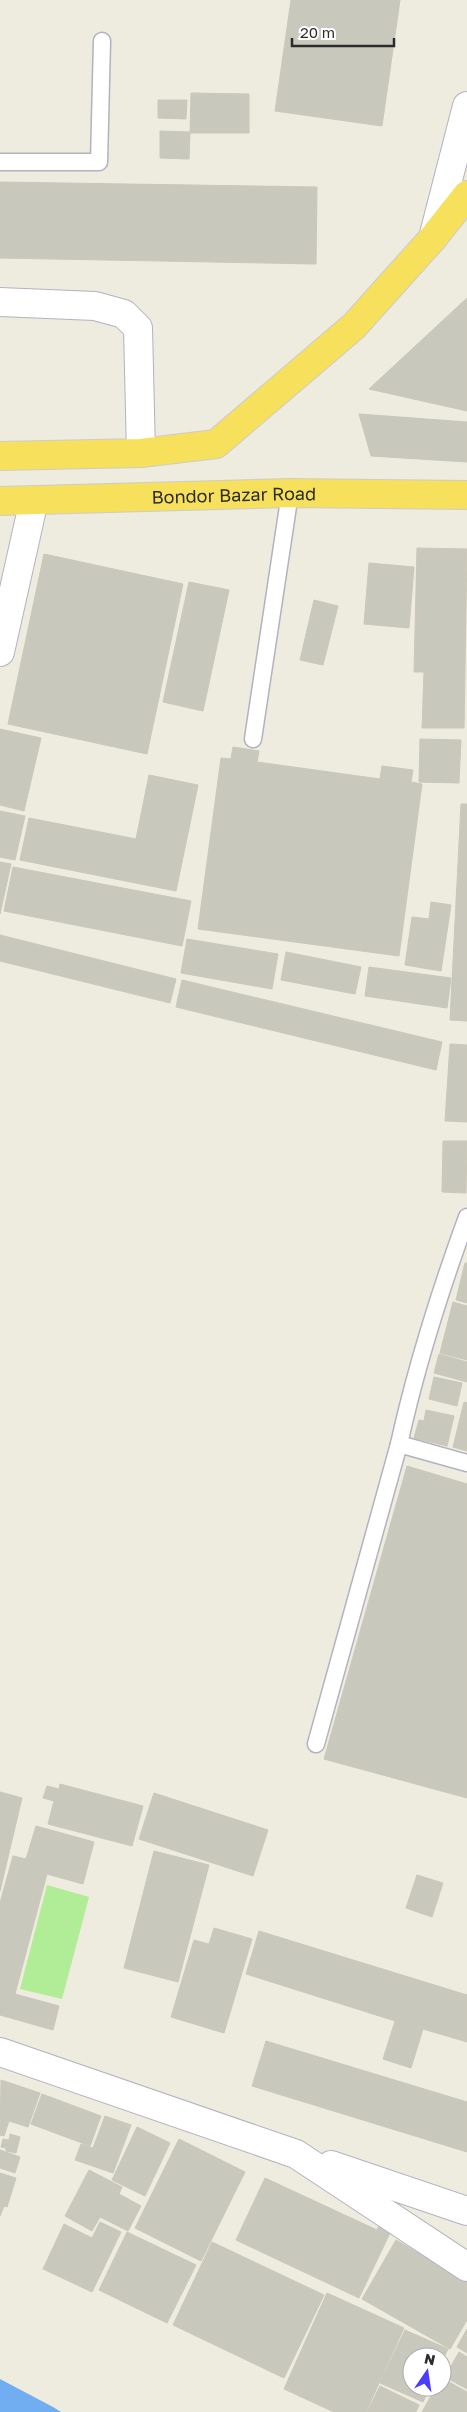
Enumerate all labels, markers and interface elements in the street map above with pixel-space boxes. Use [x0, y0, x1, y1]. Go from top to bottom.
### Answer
scale bar [292, 15, 394, 47]
text: 20 m [300, 23, 335, 41]
street label: Bondor Bazar Road [151, 482, 316, 508]
north arrow [402, 2347, 452, 2397]
text: N [423, 2349, 437, 2368]

